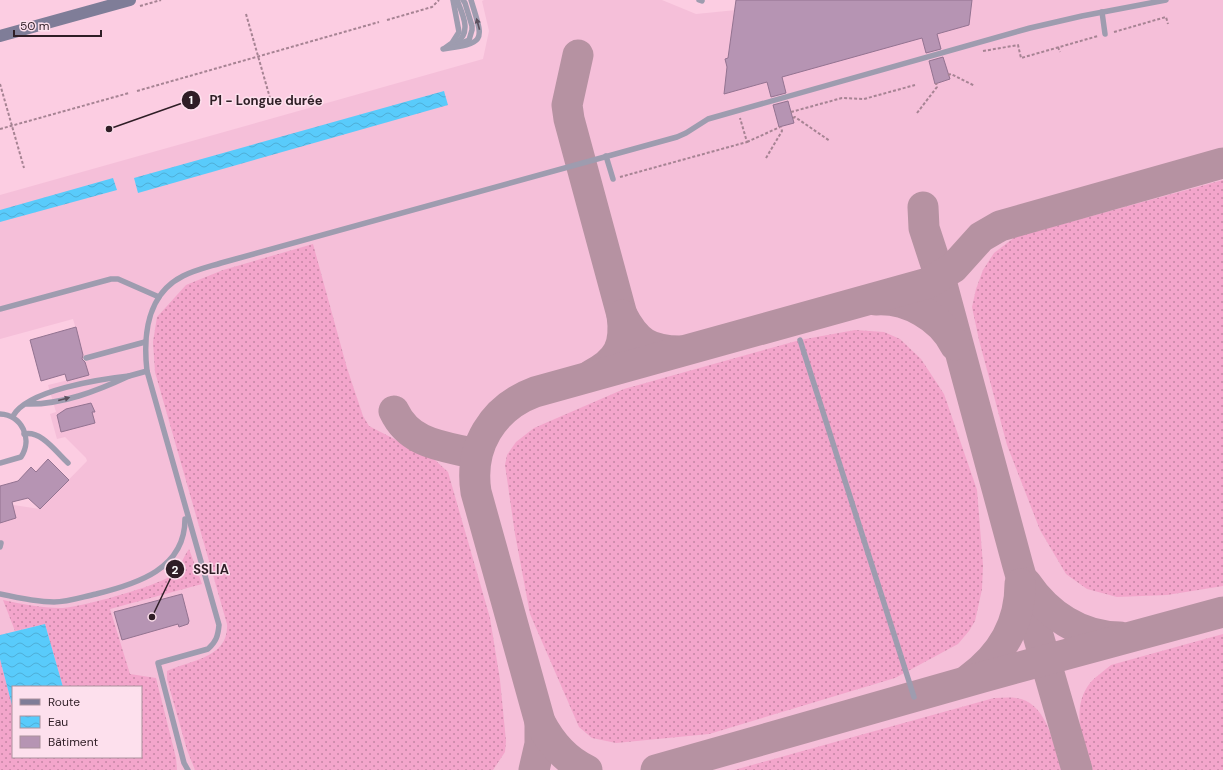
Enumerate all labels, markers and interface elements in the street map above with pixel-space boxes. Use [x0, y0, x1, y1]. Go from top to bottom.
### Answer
scale bar [14, 12, 101, 38]
text: 50 m [20, 18, 49, 34]
one-way arrow [475, 18, 481, 30]
callout: P1 - Longue durée [181, 88, 330, 113]
text: 1 [189, 92, 193, 108]
text: P1 - Longue durée [209, 92, 323, 109]
one-way arrow [58, 396, 70, 402]
callout: SSLIA [165, 557, 236, 582]
text: SSLIA [193, 561, 229, 578]
text: 2 [172, 562, 179, 578]
legend [12, 686, 142, 758]
text: Route [48, 694, 80, 710]
text: Eau [48, 714, 68, 730]
text: Bâtiment [48, 734, 99, 750]

